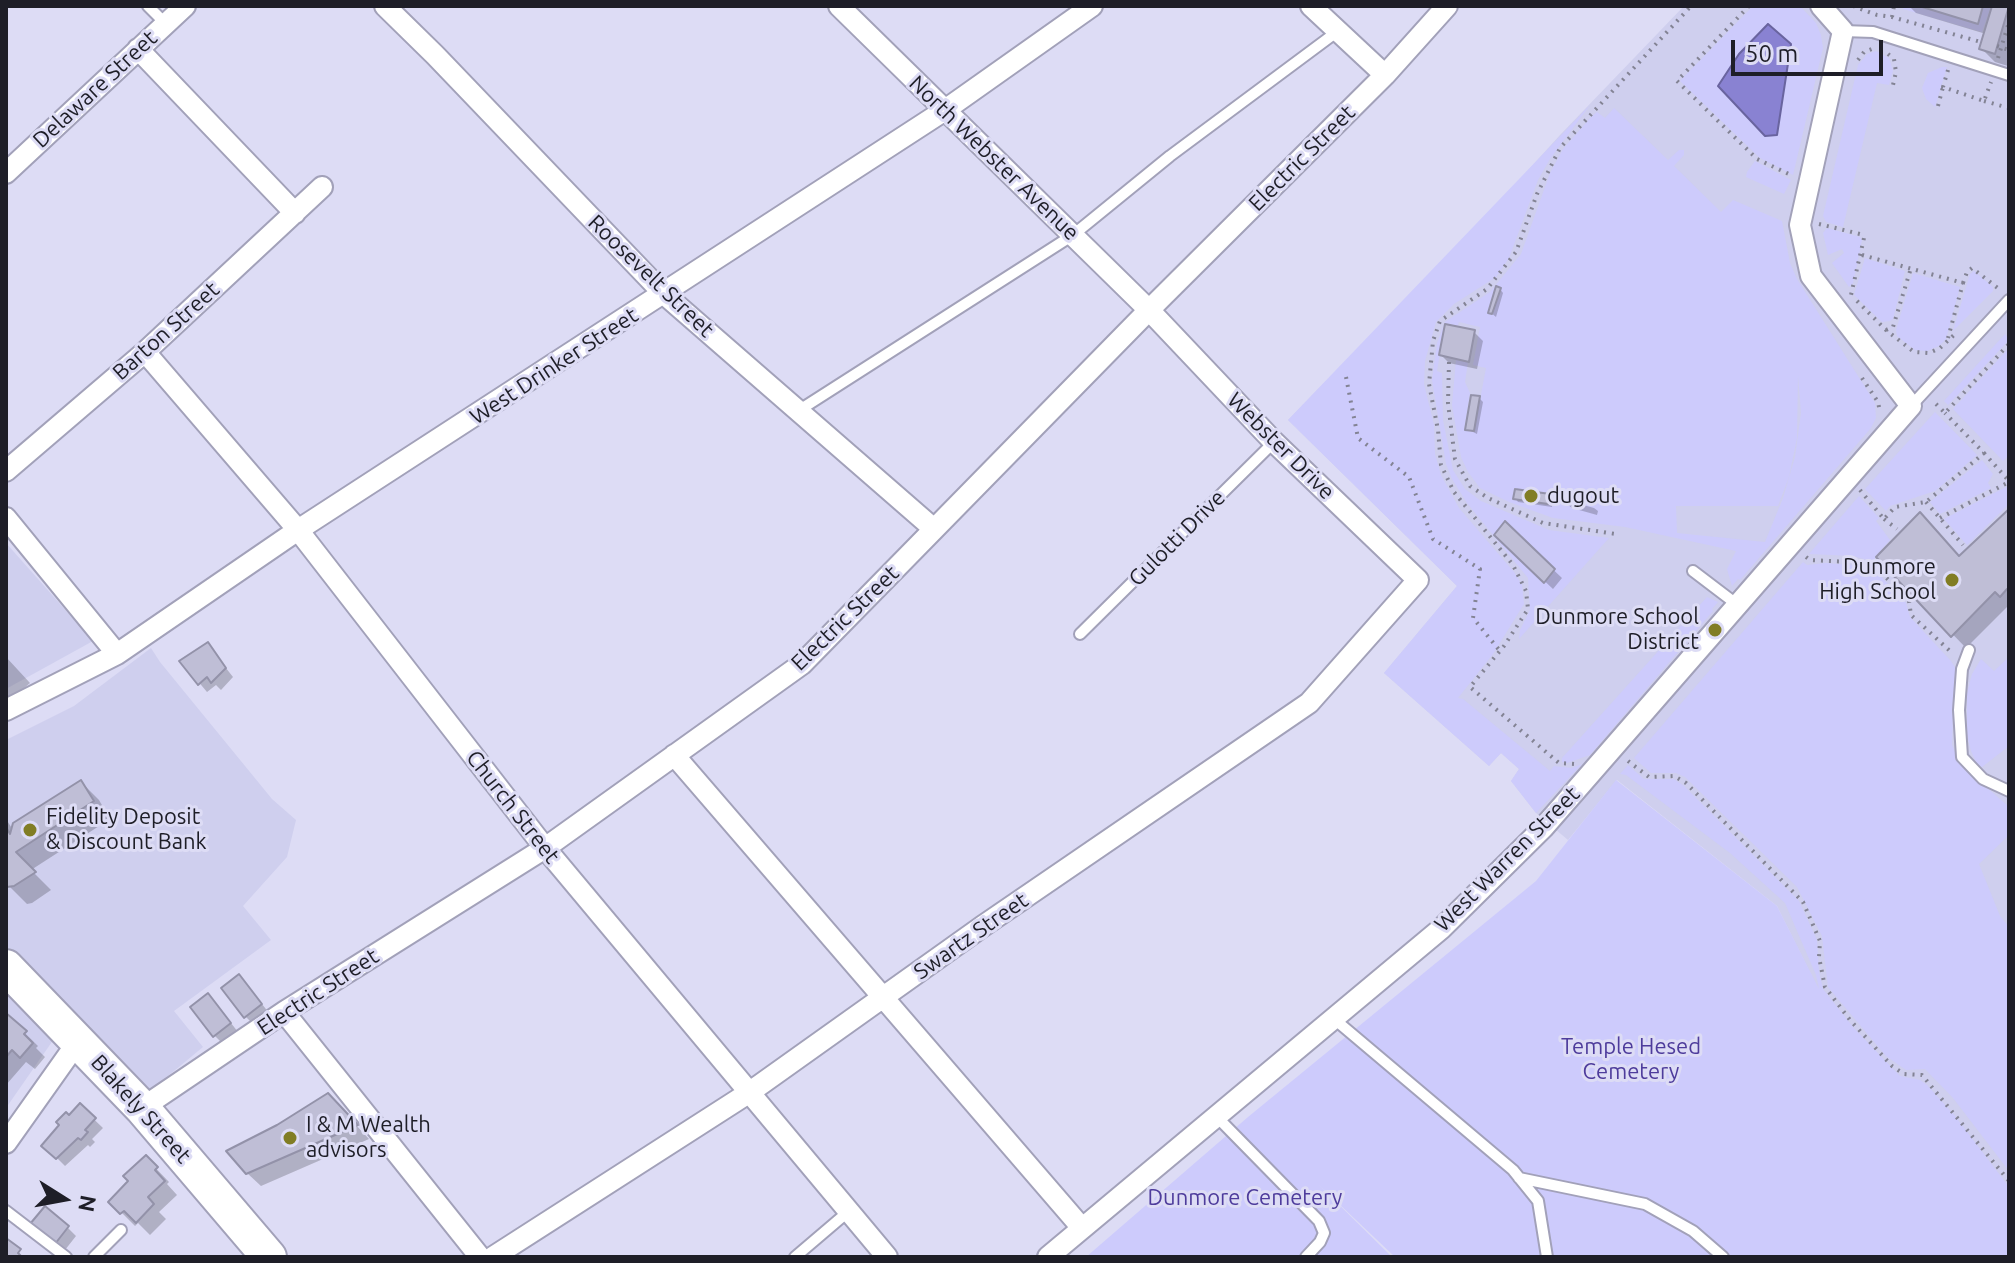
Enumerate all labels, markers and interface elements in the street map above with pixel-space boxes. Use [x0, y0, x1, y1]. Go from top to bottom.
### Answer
scale bar [1735, 24, 1887, 74]
street label: Delaware Street [27, 25, 163, 153]
text: 50 m [1745, 40, 1798, 67]
street label: North Webster Avenue [904, 70, 1084, 246]
street label: Electric Street [1243, 99, 1361, 217]
street label: Roosevelt Street [583, 209, 719, 343]
street label: Barton Street [107, 276, 225, 386]
street label: West Drinker Street [465, 302, 643, 430]
street label: Webster Drive [1222, 387, 1340, 505]
place label: dugout [1547, 483, 1619, 509]
street label: Gulotti Drive [1123, 484, 1231, 592]
marker: dugout [1522, 487, 1540, 505]
place label: Dunmore High School [1819, 554, 1936, 606]
street label: Electric Street [786, 560, 904, 676]
marker: Dunmore High School [1943, 571, 1961, 589]
place label: Dunmore School District [1535, 604, 1699, 656]
marker: Dunmore School District [1706, 621, 1724, 639]
street label: Church Street [461, 745, 565, 869]
street label: West Warren Street [1429, 781, 1585, 937]
place label: Fidelity Deposit & Discount Bank [46, 804, 207, 856]
marker: Fidelity Deposit & Discount Bank [21, 821, 39, 839]
street label: Swartz Street [909, 887, 1033, 985]
street label: Electric Street [252, 943, 384, 1041]
park label: Temple Hesed Cemetery [1561, 1034, 1701, 1086]
street label: Blakely Street [85, 1049, 197, 1169]
place label: I & M Wealth advisors [306, 1112, 431, 1164]
marker: I & M Wealth advisors [281, 1129, 299, 1147]
north arrow [24, 1159, 104, 1239]
park label: Dunmore Cemetery [1148, 1185, 1342, 1211]
text: N [74, 1193, 102, 1214]

